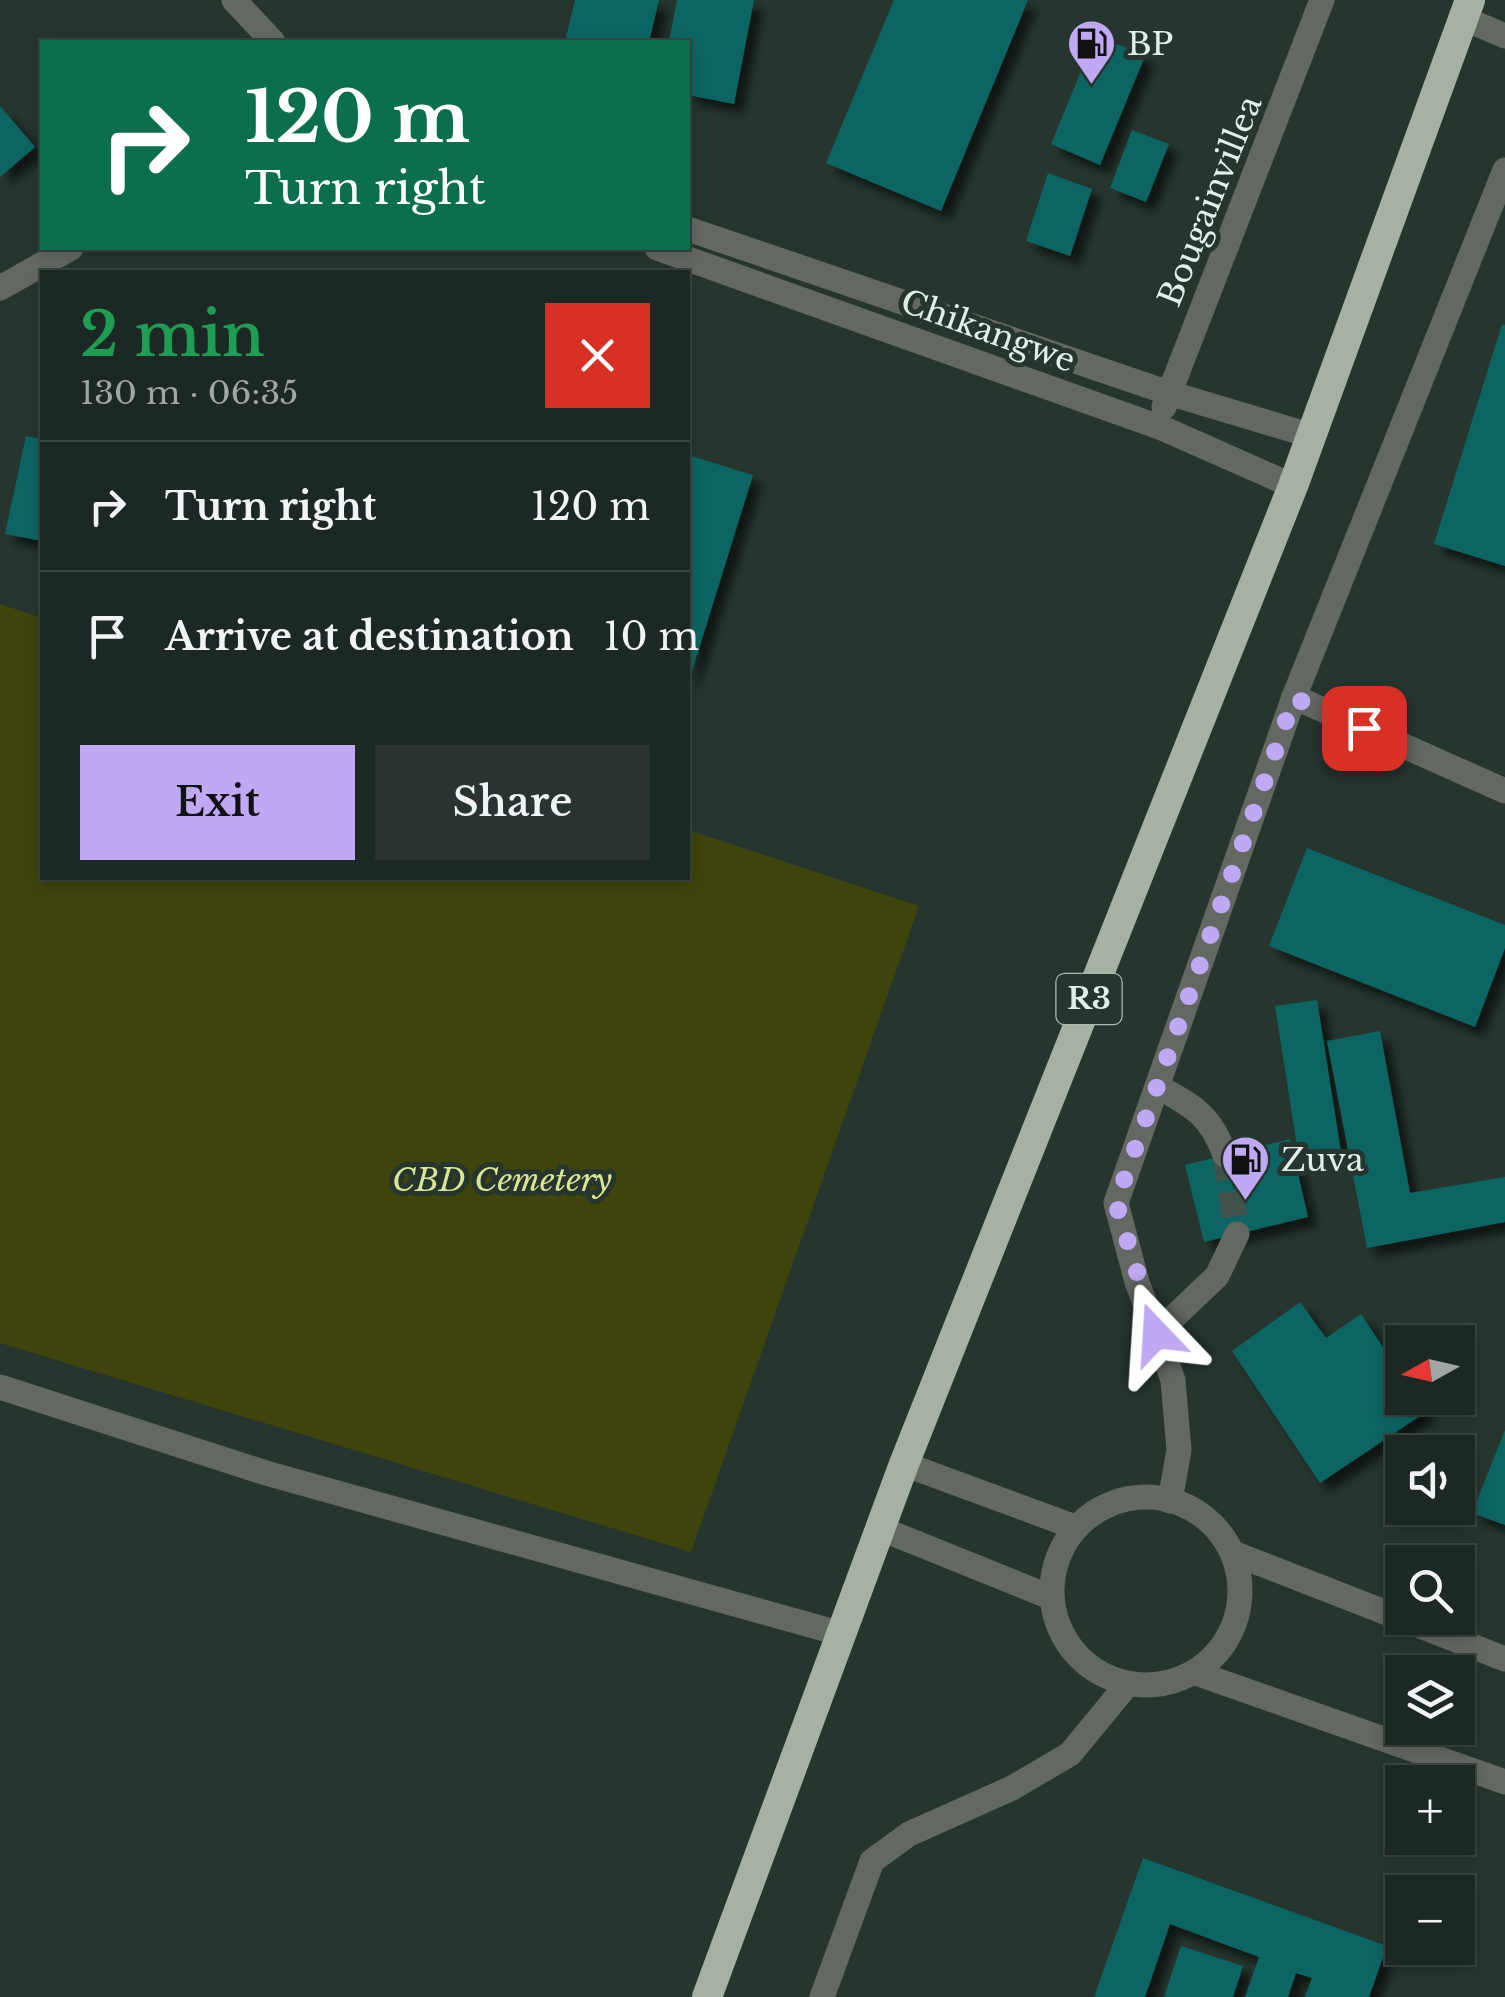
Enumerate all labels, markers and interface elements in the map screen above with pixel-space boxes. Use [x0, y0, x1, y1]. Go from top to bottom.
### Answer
fuel station icon: BP [1066, 18, 1118, 86]
place label: BP [1127, 24, 1173, 64]
text: 120 m [245, 74, 470, 161]
icon: right [80, 80, 210, 210]
street label: Bougainvillea [1150, 90, 1270, 312]
text: Turn right [245, 160, 486, 216]
street label: Chikangwe [896, 281, 1080, 381]
text: 2 min [80, 298, 265, 372]
button: close [545, 303, 650, 408]
text: 130 m · 06:35 [80, 373, 298, 413]
icon: right [80, 479, 135, 534]
text: Turn right [165, 483, 376, 530]
text: 120 m [531, 483, 650, 530]
icon: arrive [80, 609, 135, 664]
text: Arrive at destination [165, 613, 574, 660]
text: 10 m [604, 613, 699, 660]
pin [1322, 686, 1407, 771]
icon: arrive [1337, 701, 1392, 756]
button: Exit [80, 745, 355, 860]
button: Share [375, 745, 650, 860]
road number: R3 [1056, 974, 1122, 1024]
fuel station icon: Zuva [1220, 1134, 1272, 1202]
place label: Zuva [1281, 1140, 1364, 1180]
park label: CBD Cemetery [392, 1160, 613, 1200]
position arrow [1104, 1282, 1208, 1386]
north arrow [1385, 1325, 1475, 1415]
map controls [1385, 1325, 1475, 1965]
button: sound [1385, 1435, 1475, 1525]
button: search [1385, 1545, 1475, 1635]
button: layers [1385, 1655, 1475, 1745]
button: + [1385, 1765, 1475, 1855]
button: − [1385, 1875, 1475, 1965]

